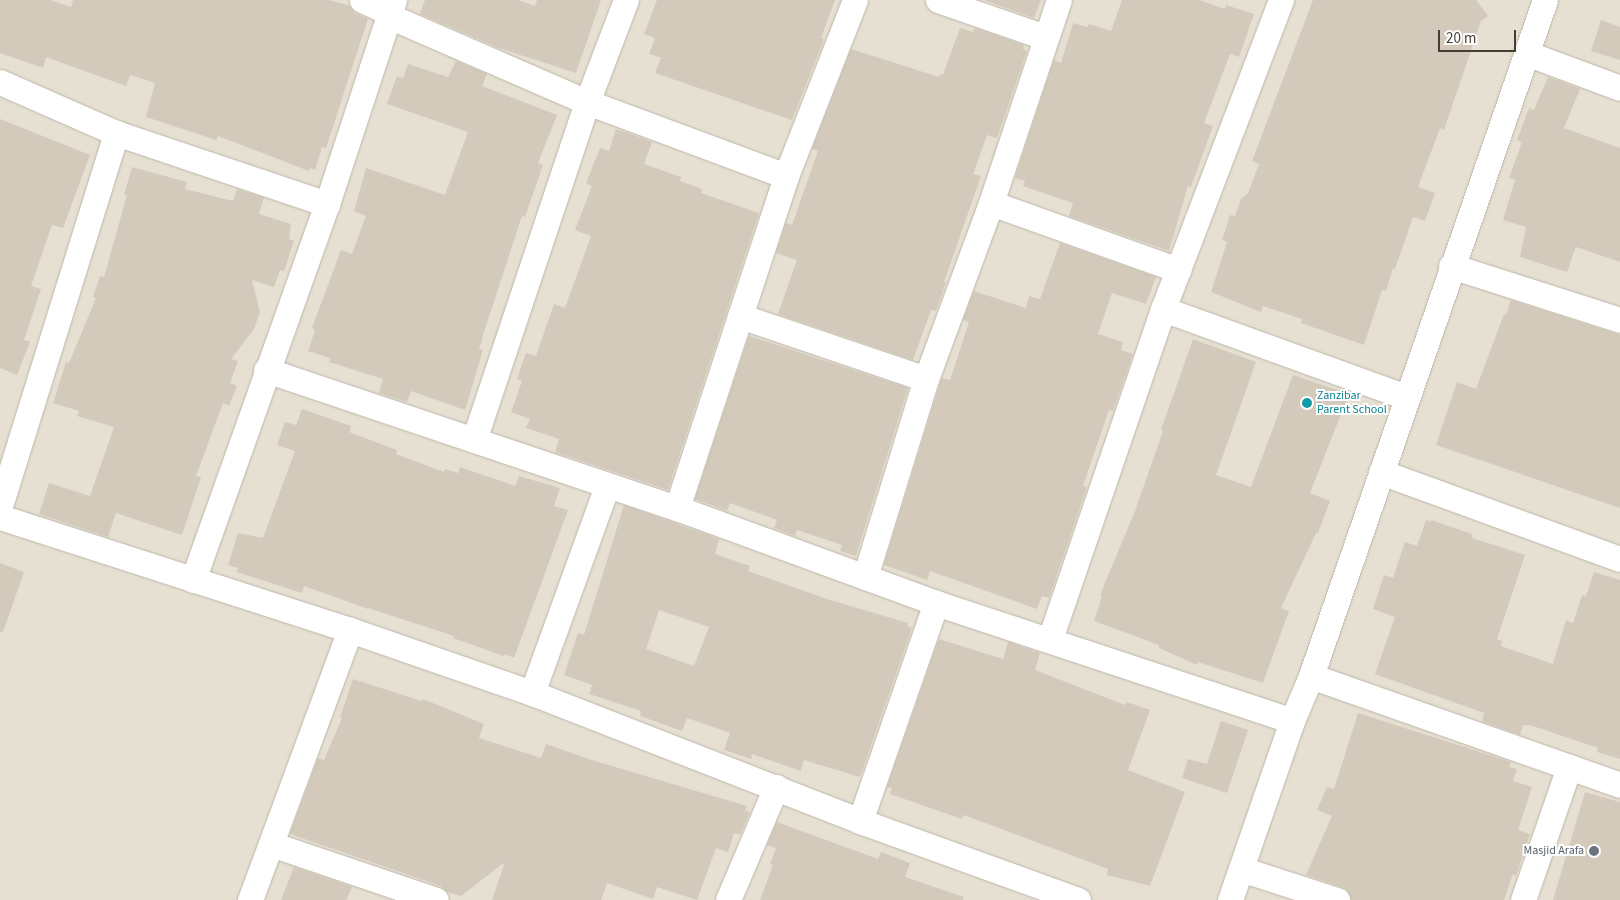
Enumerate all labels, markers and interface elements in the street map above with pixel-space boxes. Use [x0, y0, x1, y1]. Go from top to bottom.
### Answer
scale bar [1440, 20, 1518, 52]
text: 20 m [1446, 28, 1476, 49]
place label: Zanzibar Parent School [1317, 389, 1387, 417]
marker: Zanzibar Parent School [1301, 397, 1313, 409]
place label: Masjid Arafa [1523, 844, 1584, 858]
marker: Masjid Arafa [1588, 845, 1600, 857]

